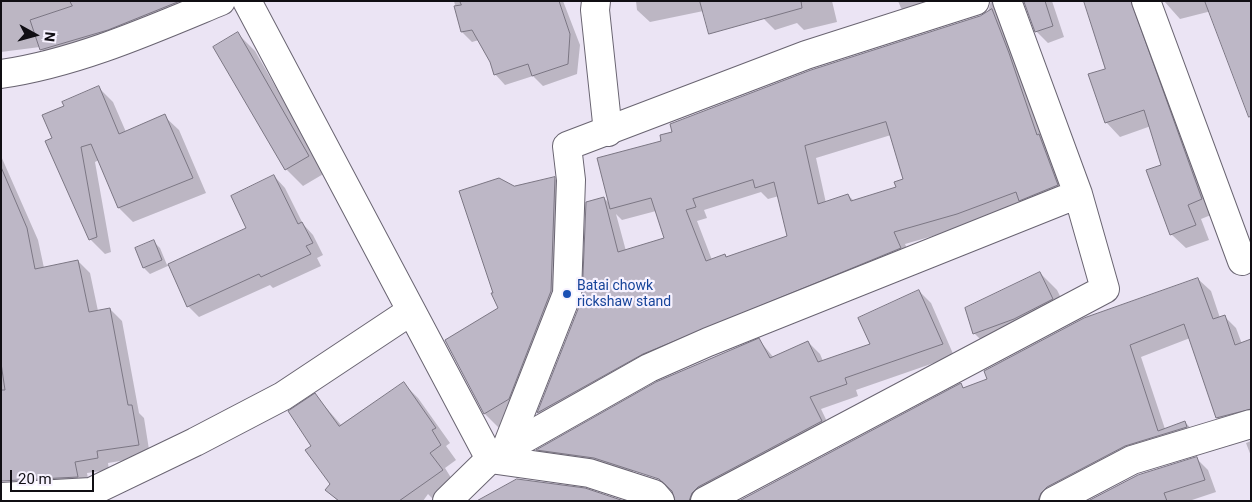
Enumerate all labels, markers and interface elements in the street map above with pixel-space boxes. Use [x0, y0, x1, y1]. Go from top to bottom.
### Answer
north arrow [10, 10, 60, 60]
text: N [41, 31, 58, 43]
place label: Batai chowk rickshaw stand [577, 278, 671, 310]
marker: Batai chowk rickshaw stand [561, 288, 573, 300]
scale bar [12, 460, 96, 492]
text: 20 m [18, 470, 52, 488]

